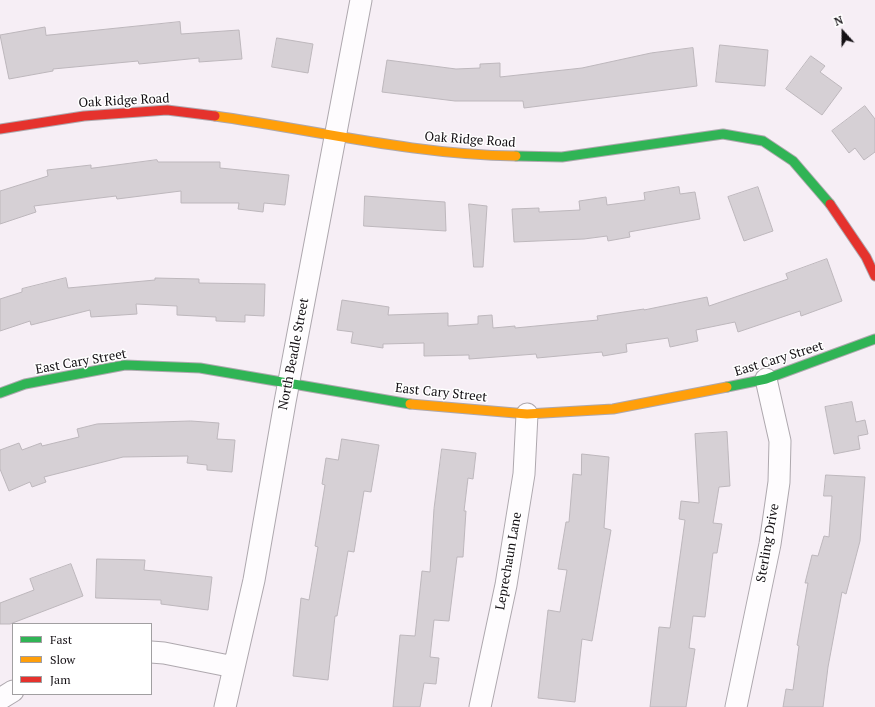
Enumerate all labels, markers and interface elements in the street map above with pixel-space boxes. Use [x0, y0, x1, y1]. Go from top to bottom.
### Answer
north arrow [823, 12, 863, 52]
text: N [832, 13, 845, 29]
street label: Oak Ridge Road [78, 91, 170, 111]
street label: Oak Ridge Road [424, 129, 516, 151]
street label: North Beadle Street [275, 297, 313, 411]
street label: East Cary Street [733, 338, 825, 380]
street label: East Cary Street [34, 346, 128, 378]
street label: East Cary Street [394, 380, 488, 406]
street label: Sterling Drive [753, 502, 783, 584]
street label: Leprechaun Lane [493, 511, 525, 611]
legend [12, 623, 152, 695]
text: Fast [50, 632, 72, 647]
text: Slow [50, 652, 75, 667]
text: Jam [50, 672, 71, 687]

